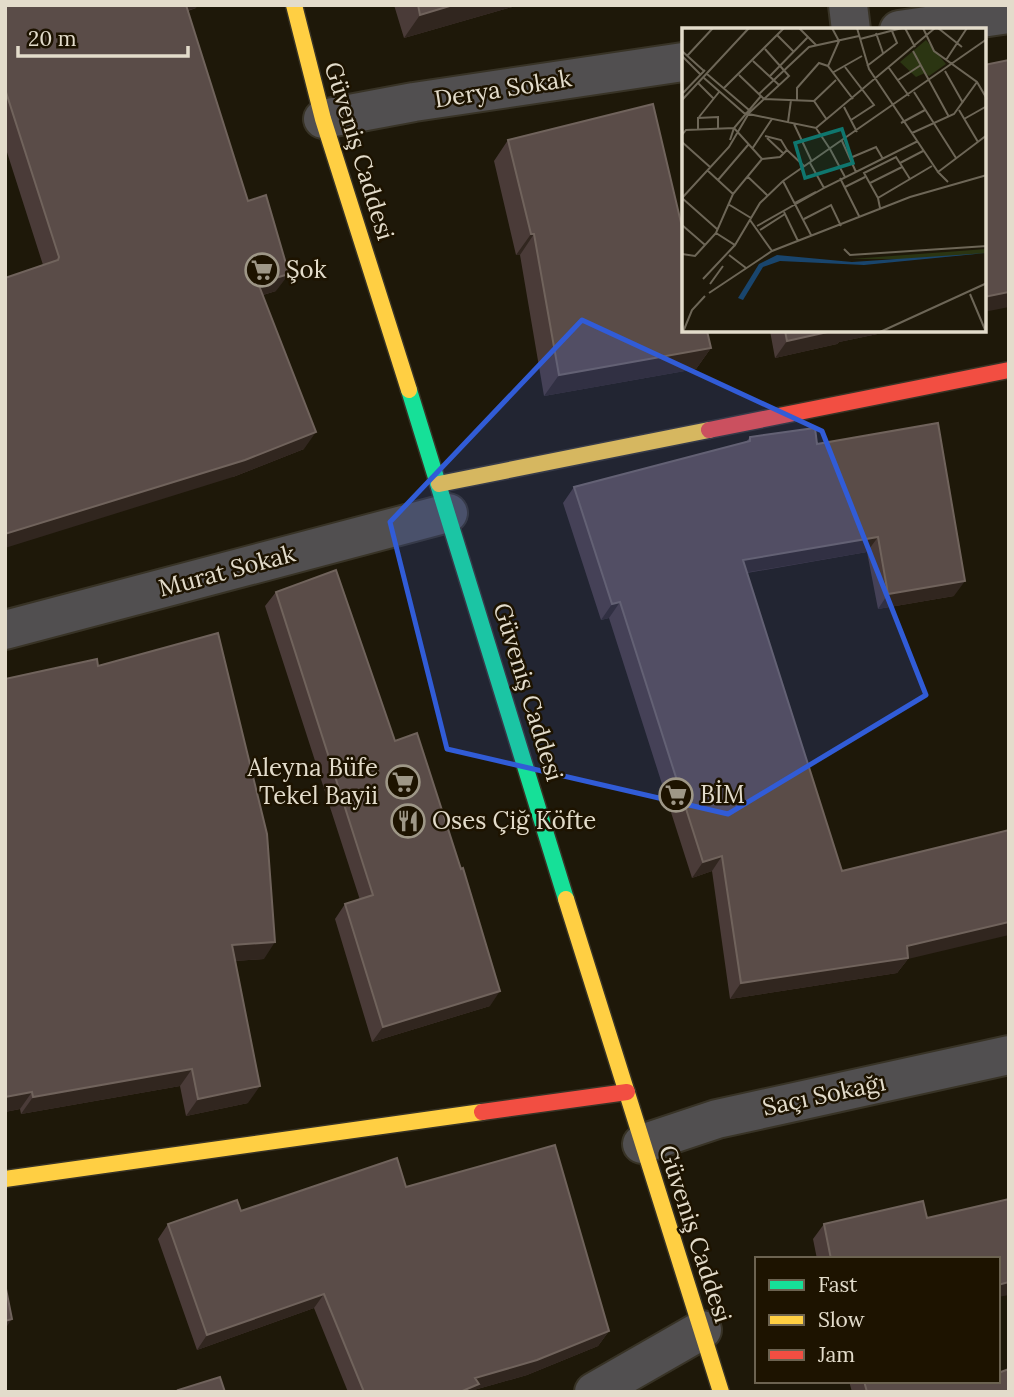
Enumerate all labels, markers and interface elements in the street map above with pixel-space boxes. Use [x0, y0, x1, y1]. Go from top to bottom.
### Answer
scale bar [18, 14, 187, 58]
text: 20 m [28, 25, 77, 52]
inset map [682, 28, 986, 332]
street label: Güveniş Caddesi [318, 58, 401, 244]
street label: Derya Sokak [432, 62, 574, 115]
supermarket icon: Şok [243, 251, 281, 289]
place label: Şok [286, 254, 327, 285]
street label: Murat Sokak [155, 537, 299, 604]
street label: Güveniş Caddesi [487, 599, 570, 785]
place label: Aleyna Büfe Tekel Bayii [247, 752, 378, 811]
supermarket icon: Aleyna Büfe Tekel Bayii [384, 763, 422, 801]
supermarket icon: BİM [657, 776, 695, 814]
place label: BİM [700, 779, 745, 810]
restaurant icon: Oses Çiğ Köfte [389, 802, 427, 840]
place label: Oses Çiğ Köfte [432, 805, 596, 836]
street label: Saçı Sokağı [759, 1066, 888, 1123]
street label: Güveniş Caddesi [652, 1141, 739, 1327]
legend [755, 1257, 1000, 1383]
text: Fast [818, 1271, 858, 1298]
text: Slow [818, 1306, 865, 1333]
text: Jam [817, 1341, 855, 1368]

